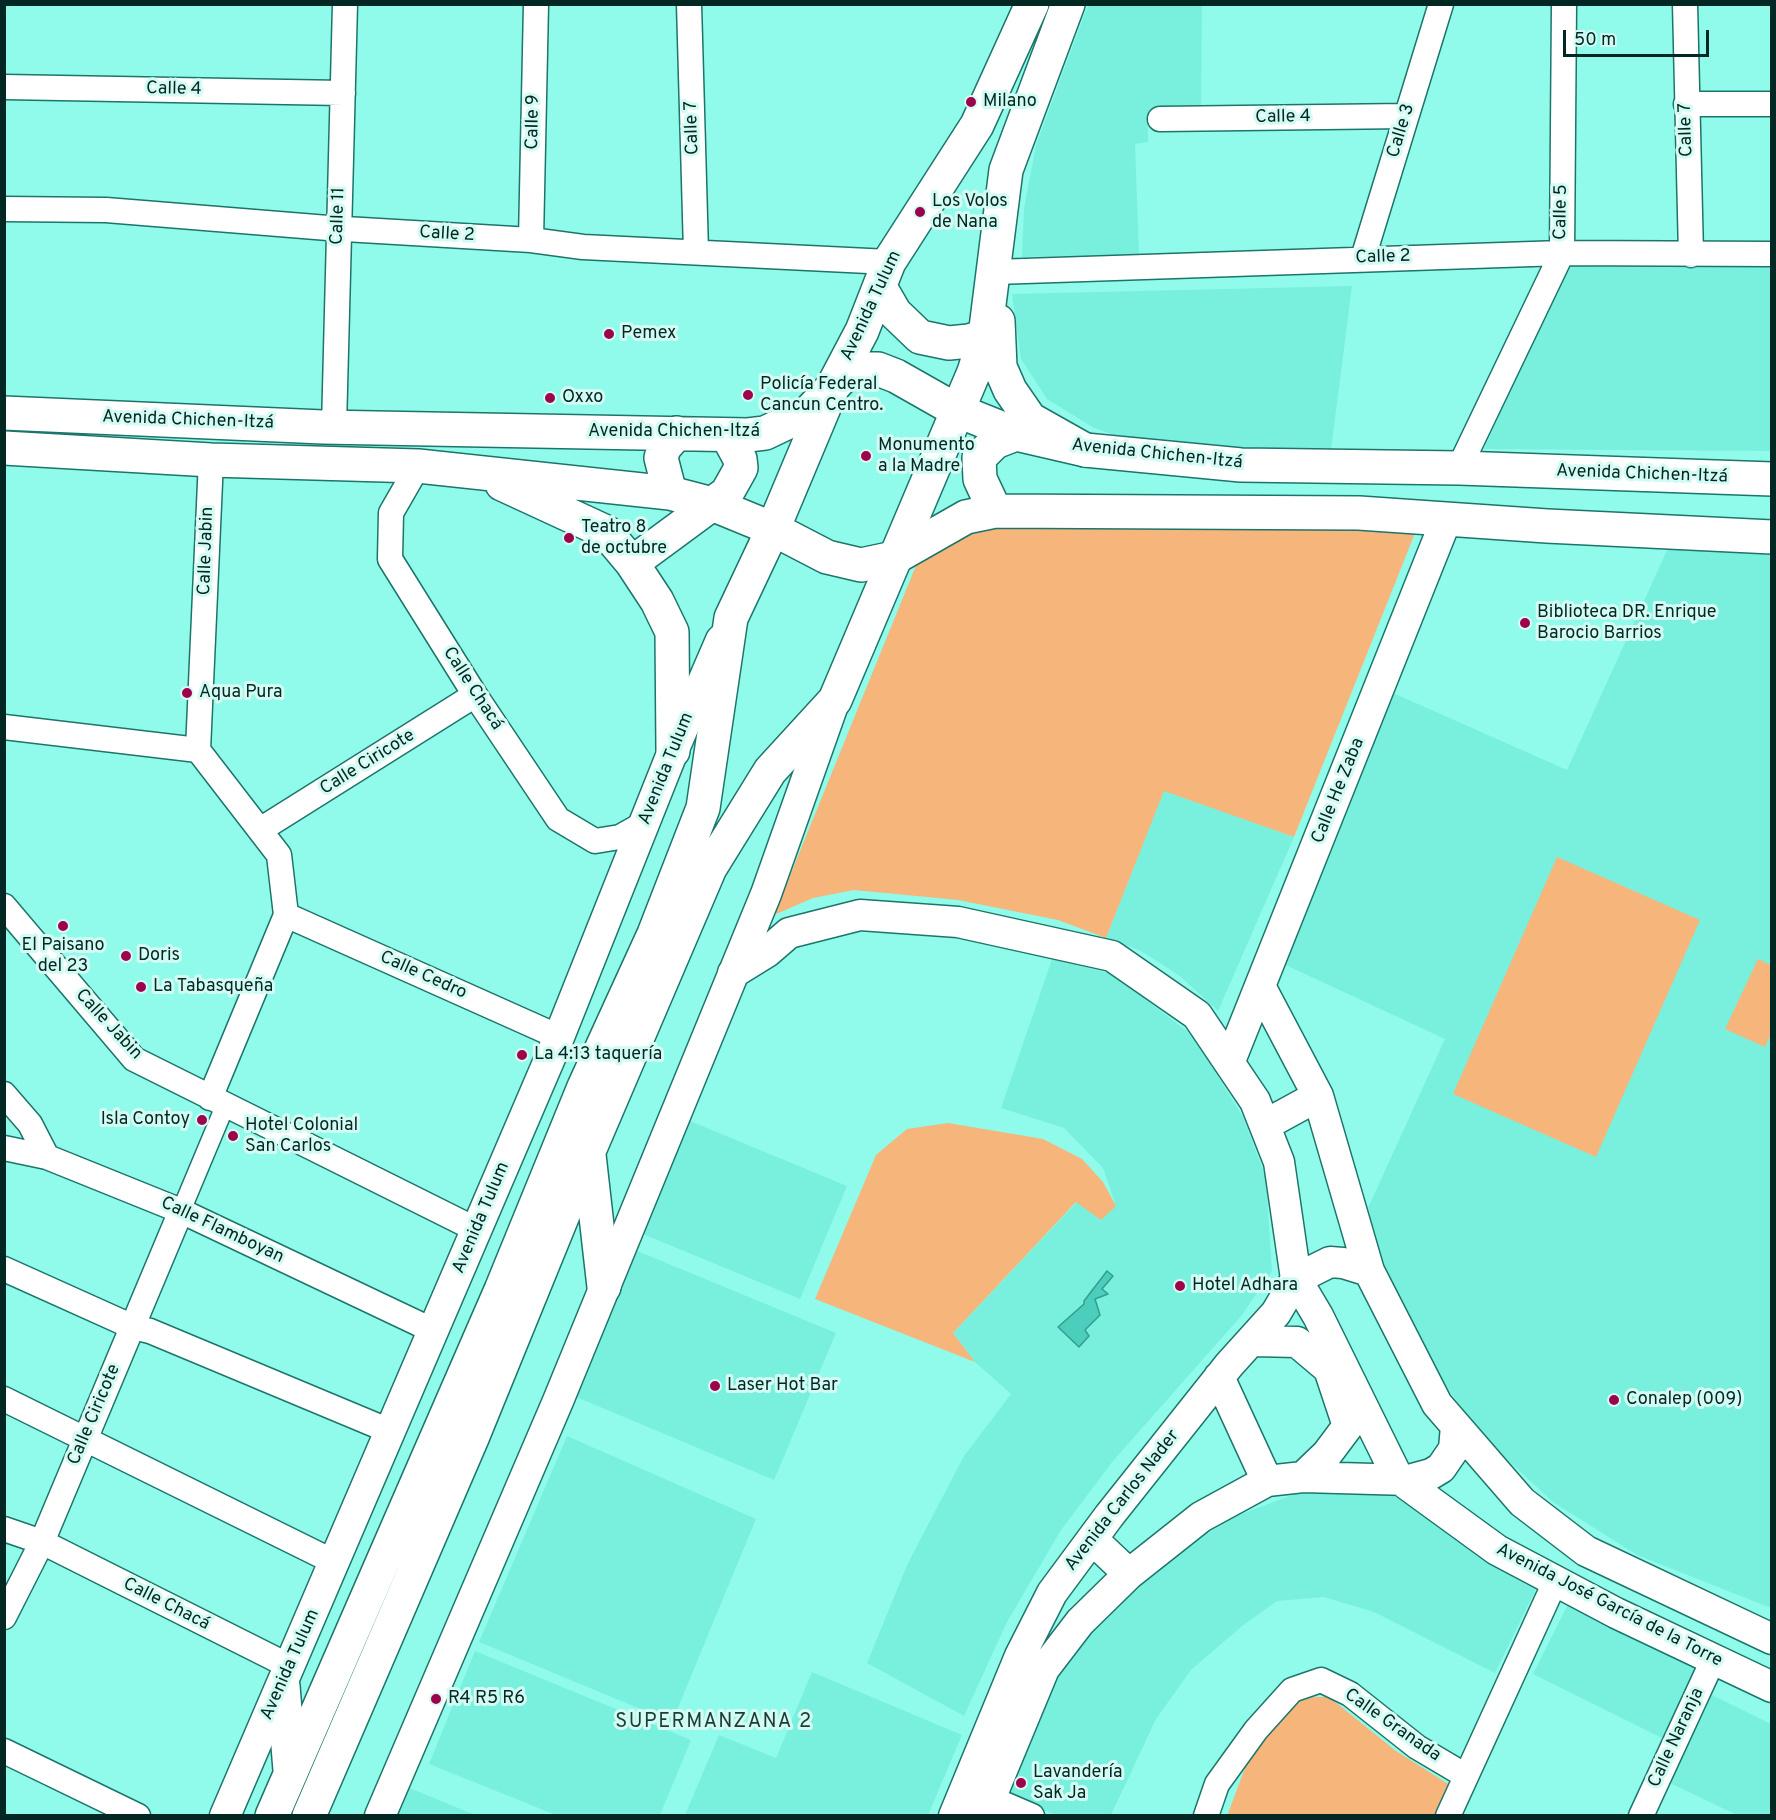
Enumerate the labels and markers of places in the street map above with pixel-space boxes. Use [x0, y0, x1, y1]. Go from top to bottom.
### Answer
place label: Milano [983, 91, 1037, 113]
marker: Milano [964, 95, 978, 109]
place label: Los Volos de Nana [932, 191, 1008, 234]
marker: Los Volos de Nana [913, 205, 927, 219]
place label: Pemex [621, 323, 676, 345]
marker: Pemex [602, 327, 616, 341]
place label: Policía Federal Cancun Centro. [760, 374, 883, 416]
place label: Oxxo [562, 387, 603, 409]
marker: Policía Federal Cancun Centro. [741, 388, 755, 402]
marker: Oxxo [543, 391, 557, 405]
place label: Monumento a la Madre [878, 435, 975, 478]
marker: Monumento a la Madre [859, 449, 873, 463]
place label: Teatro 8 de octubre [581, 517, 667, 560]
marker: Teatro 8 de octubre [562, 531, 576, 545]
place label: Biblioteca DR. Enrique Barocio Barrios [1537, 602, 1716, 644]
marker: Biblioteca DR. Enrique Barocio Barrios [1518, 616, 1532, 630]
place label: Aqua Pura [199, 682, 283, 704]
marker: Aqua Pura [180, 686, 194, 700]
marker: El Paisano del 23 [56, 919, 70, 933]
place label: El Paisano del 23 [21, 935, 105, 978]
place label: Doris [138, 945, 180, 967]
marker: Doris [119, 949, 133, 963]
place label: La Tabasqueña [153, 976, 273, 998]
marker: La Tabasqueña [134, 980, 148, 994]
place label: La 4:13 taquería [534, 1044, 662, 1066]
marker: La 4:13 taquería [515, 1048, 529, 1062]
place label: Isla Contoy [101, 1109, 190, 1131]
marker: Isla Contoy [195, 1113, 209, 1127]
place label: Hotel Colonial San Carlos [245, 1115, 358, 1158]
marker: Hotel Colonial San Carlos [226, 1129, 240, 1143]
place label: Hotel Adhara [1192, 1275, 1298, 1297]
marker: Hotel Adhara [1173, 1279, 1187, 1293]
place label: Laser Hot Bar [727, 1375, 838, 1397]
marker: Laser Hot Bar [708, 1379, 722, 1393]
place label: Conalep (009) [1626, 1389, 1742, 1411]
marker: Conalep (009) [1607, 1393, 1621, 1407]
place label: R4 R5 R6 [448, 1688, 525, 1710]
marker: R4 R5 R6 [429, 1692, 443, 1706]
place label: Lavandería Sak Ja [1033, 1762, 1122, 1804]
marker: Lavandería Sak Ja [1014, 1776, 1028, 1790]

